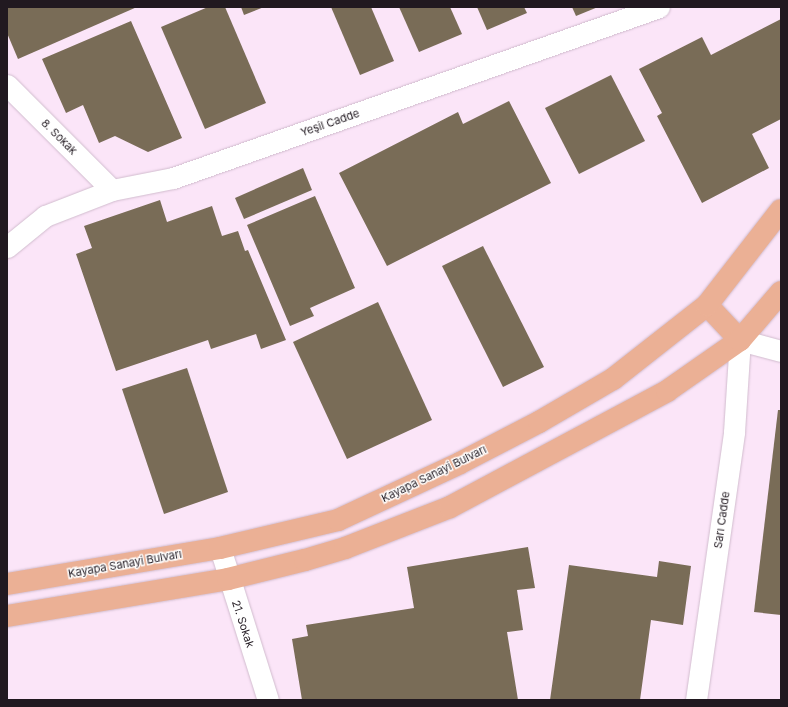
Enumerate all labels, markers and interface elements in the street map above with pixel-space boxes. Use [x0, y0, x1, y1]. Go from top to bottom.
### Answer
street label: Yeşil Cadde [299, 107, 361, 139]
street label: 8. Sokak [39, 117, 79, 157]
street label: Kayapa Sanayi Bulvarı [379, 443, 489, 505]
street label: Sarı Cadde [711, 491, 733, 549]
street label: Kayapa Sanayi Bulvarı [67, 547, 183, 581]
street label: 21. Sokak [229, 598, 257, 650]

